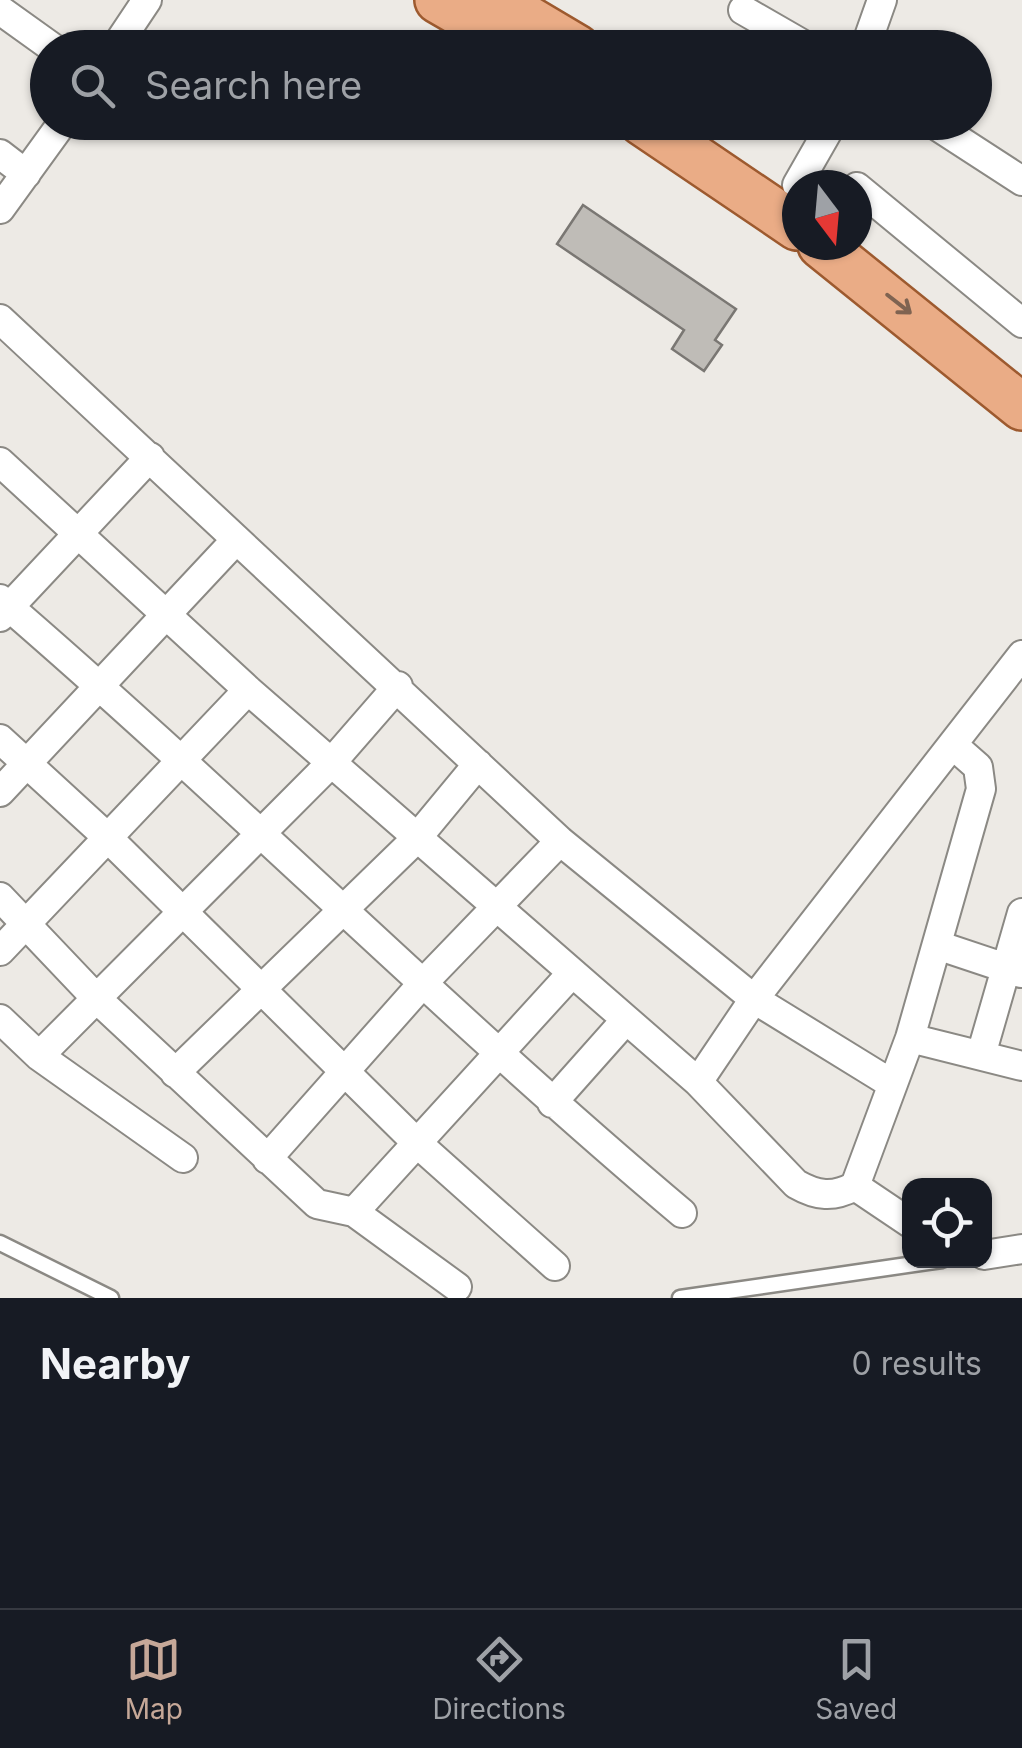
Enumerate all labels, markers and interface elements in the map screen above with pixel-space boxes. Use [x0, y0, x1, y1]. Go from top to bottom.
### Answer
search box [30, 30, 992, 140]
icon: search [65, 58, 120, 113]
text: Search here [145, 62, 362, 108]
north arrow [782, 170, 872, 260]
one-way arrow [885, 293, 911, 315]
map controls [902, 1178, 992, 1268]
button: locate [902, 1178, 992, 1268]
text: Nearby [40, 1338, 191, 1389]
text: 0 results [852, 1344, 982, 1383]
tab: Map [125, 1632, 183, 1726]
tab: Directions [432, 1632, 566, 1726]
tab: Saved [815, 1632, 897, 1726]

